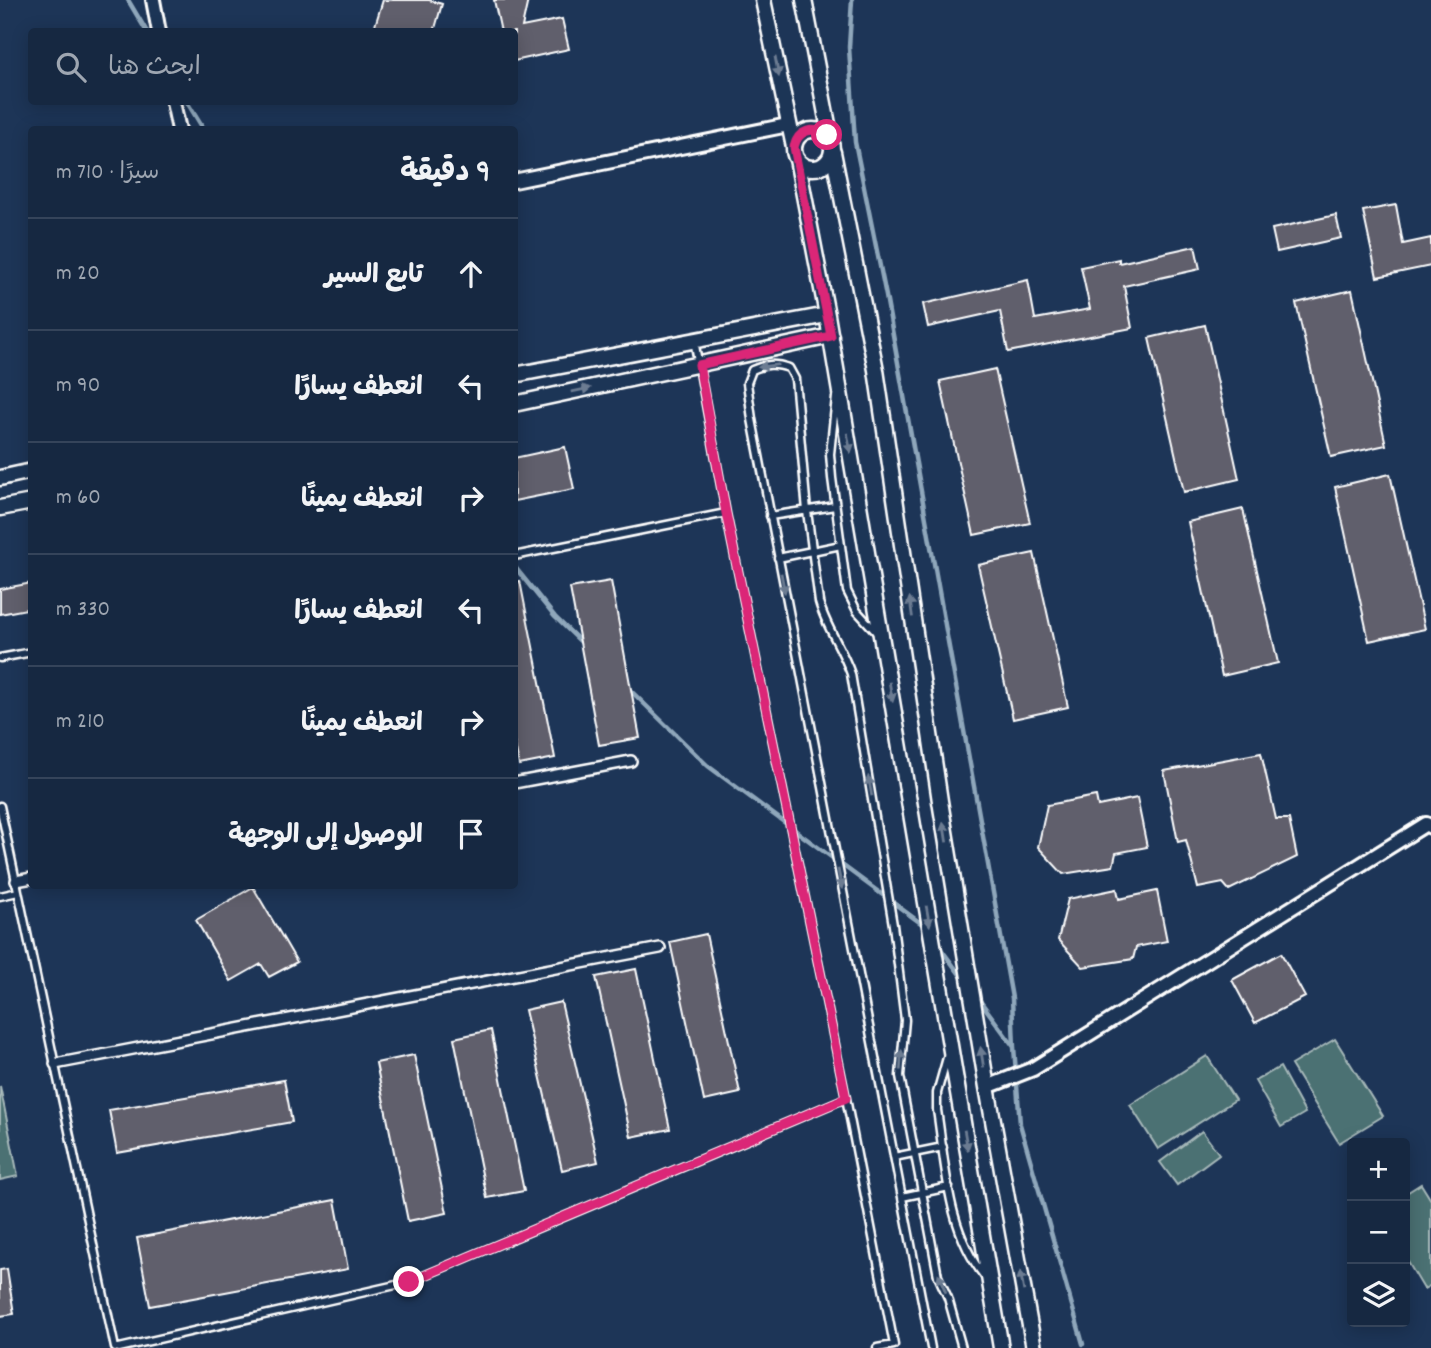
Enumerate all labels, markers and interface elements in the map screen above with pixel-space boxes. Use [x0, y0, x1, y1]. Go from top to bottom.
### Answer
search box [28, 28, 518, 105]
icon: search [52, 48, 90, 86]
text: ابحث هنا [108, 50, 201, 87]
one-way arrow [771, 56, 782, 78]
route start [811, 119, 842, 150]
text: 9 دقيقة [400, 153, 490, 196]
text: سيرًا · 710 m [56, 157, 159, 190]
icon: ahead [452, 255, 490, 293]
text: 20 m [56, 258, 100, 291]
text: تابع السير [324, 258, 423, 295]
one-way arrow [757, 361, 779, 372]
icon: left [452, 367, 490, 405]
text: 90 m [56, 370, 100, 403]
text: انعطف يسارًا [294, 370, 423, 407]
one-way arrow [570, 384, 592, 395]
one-way arrow [844, 432, 855, 454]
icon: right [452, 479, 490, 517]
text: 60 m [56, 482, 101, 515]
text: انعطف يمينًا [301, 482, 423, 519]
one-way arrow [777, 572, 788, 594]
icon: left [452, 591, 490, 629]
text: 330 m [56, 594, 110, 627]
text: انعطف يسارًا [294, 594, 423, 631]
one-way arrow [906, 596, 917, 618]
one-way arrow [886, 681, 897, 703]
icon: right [452, 703, 490, 741]
text: 210 m [56, 706, 105, 739]
text: انعطف يمينًا [301, 706, 423, 743]
one-way arrow [864, 775, 875, 797]
icon: arrive [452, 815, 490, 853]
text: الوصول إلى الوجهة [228, 818, 423, 855]
one-way arrow [939, 821, 950, 843]
one-way arrow [835, 868, 846, 890]
one-way arrow [923, 905, 934, 927]
one-way arrow [976, 1046, 987, 1068]
one-way arrow [896, 1049, 907, 1071]
one-way arrow [961, 1129, 972, 1151]
map controls [1347, 1138, 1410, 1327]
button: + [1347, 1138, 1410, 1201]
button: − [1347, 1201, 1410, 1264]
button: layers [1347, 1264, 1410, 1327]
route end [393, 1266, 424, 1297]
one-way arrow [1016, 1270, 1027, 1292]
one-way arrow [936, 1273, 948, 1293]

